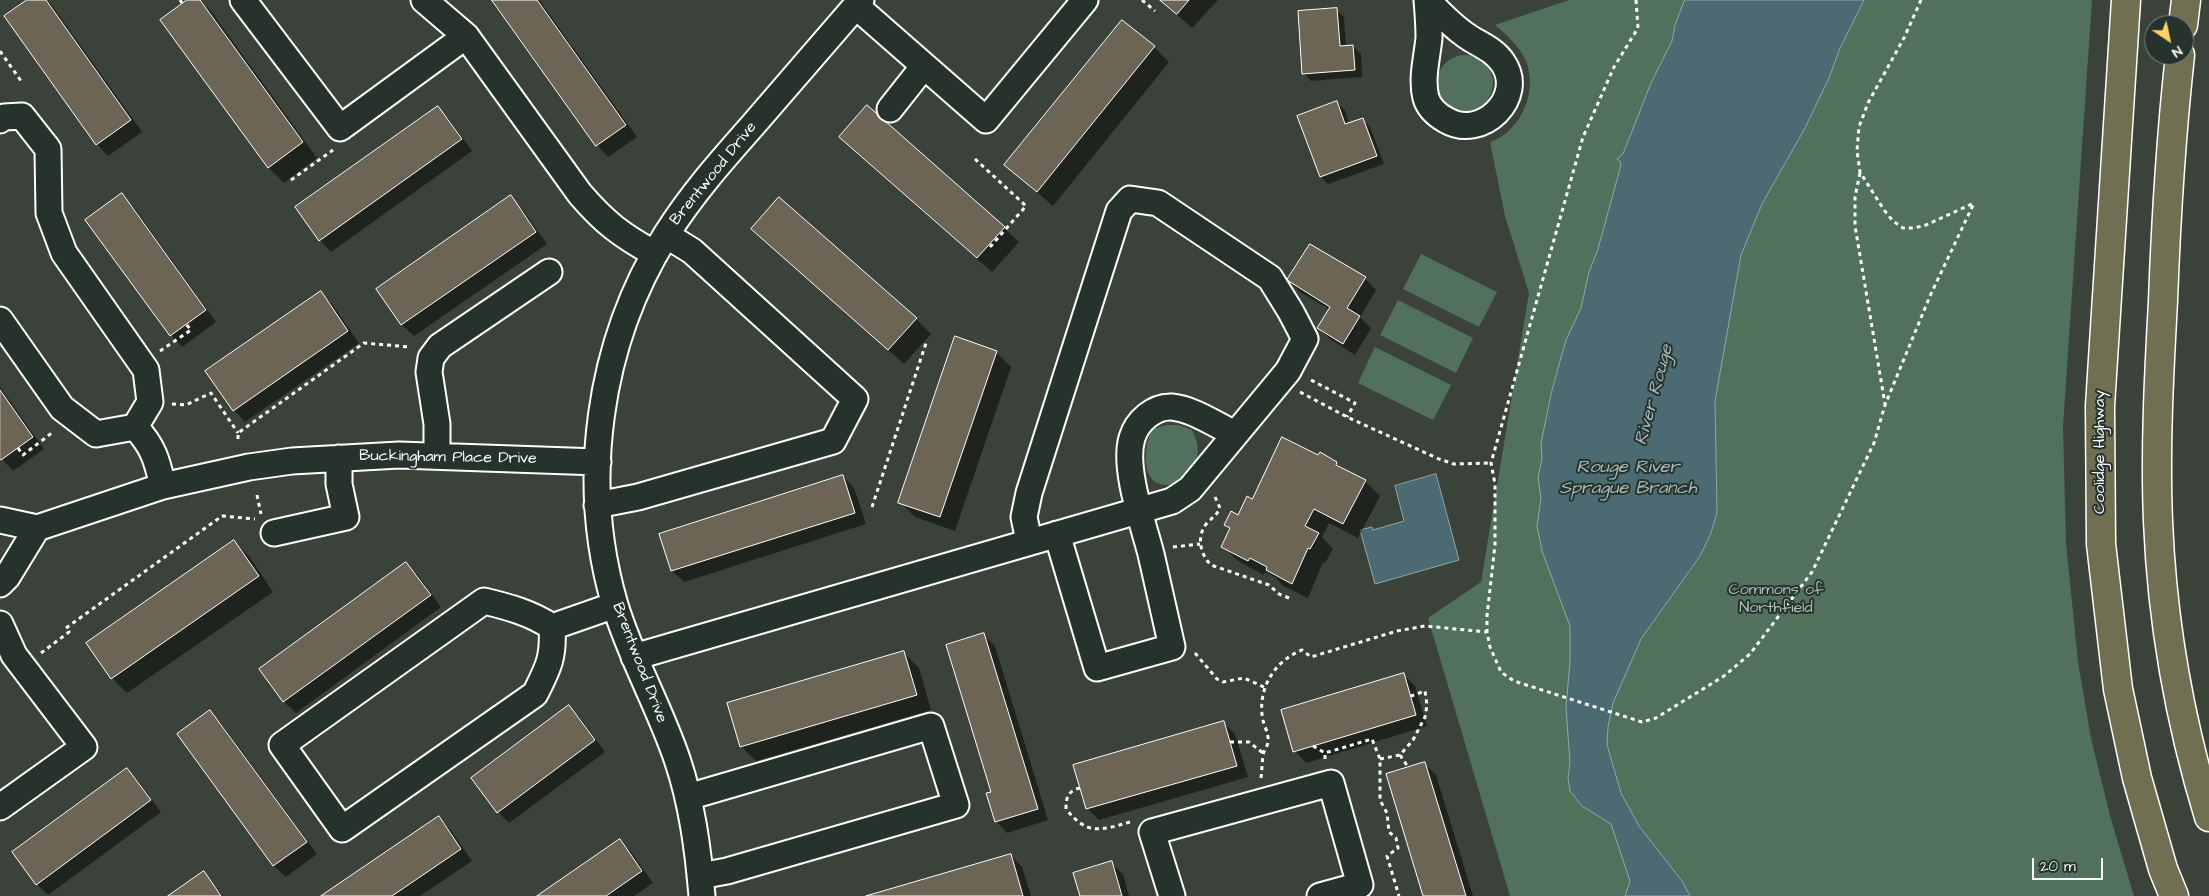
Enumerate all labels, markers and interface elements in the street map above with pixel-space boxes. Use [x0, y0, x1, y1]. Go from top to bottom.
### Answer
north arrow [2144, 15, 2194, 65]
text: N [2168, 41, 2186, 62]
street label: Brentwood Drive [666, 118, 762, 230]
water label: River Rouge [1631, 343, 1679, 447]
street label: Coolidge Highway [2091, 390, 2111, 514]
street label: Buckingham Place Drive [359, 447, 537, 469]
water label: Rouge River Sprague Branch [1559, 457, 1697, 499]
park label: Commons of Northfield [1728, 581, 1824, 619]
street label: Brentwood Drive [607, 600, 671, 726]
scale bar [2034, 848, 2105, 880]
text: 20 m [2040, 856, 2076, 877]

